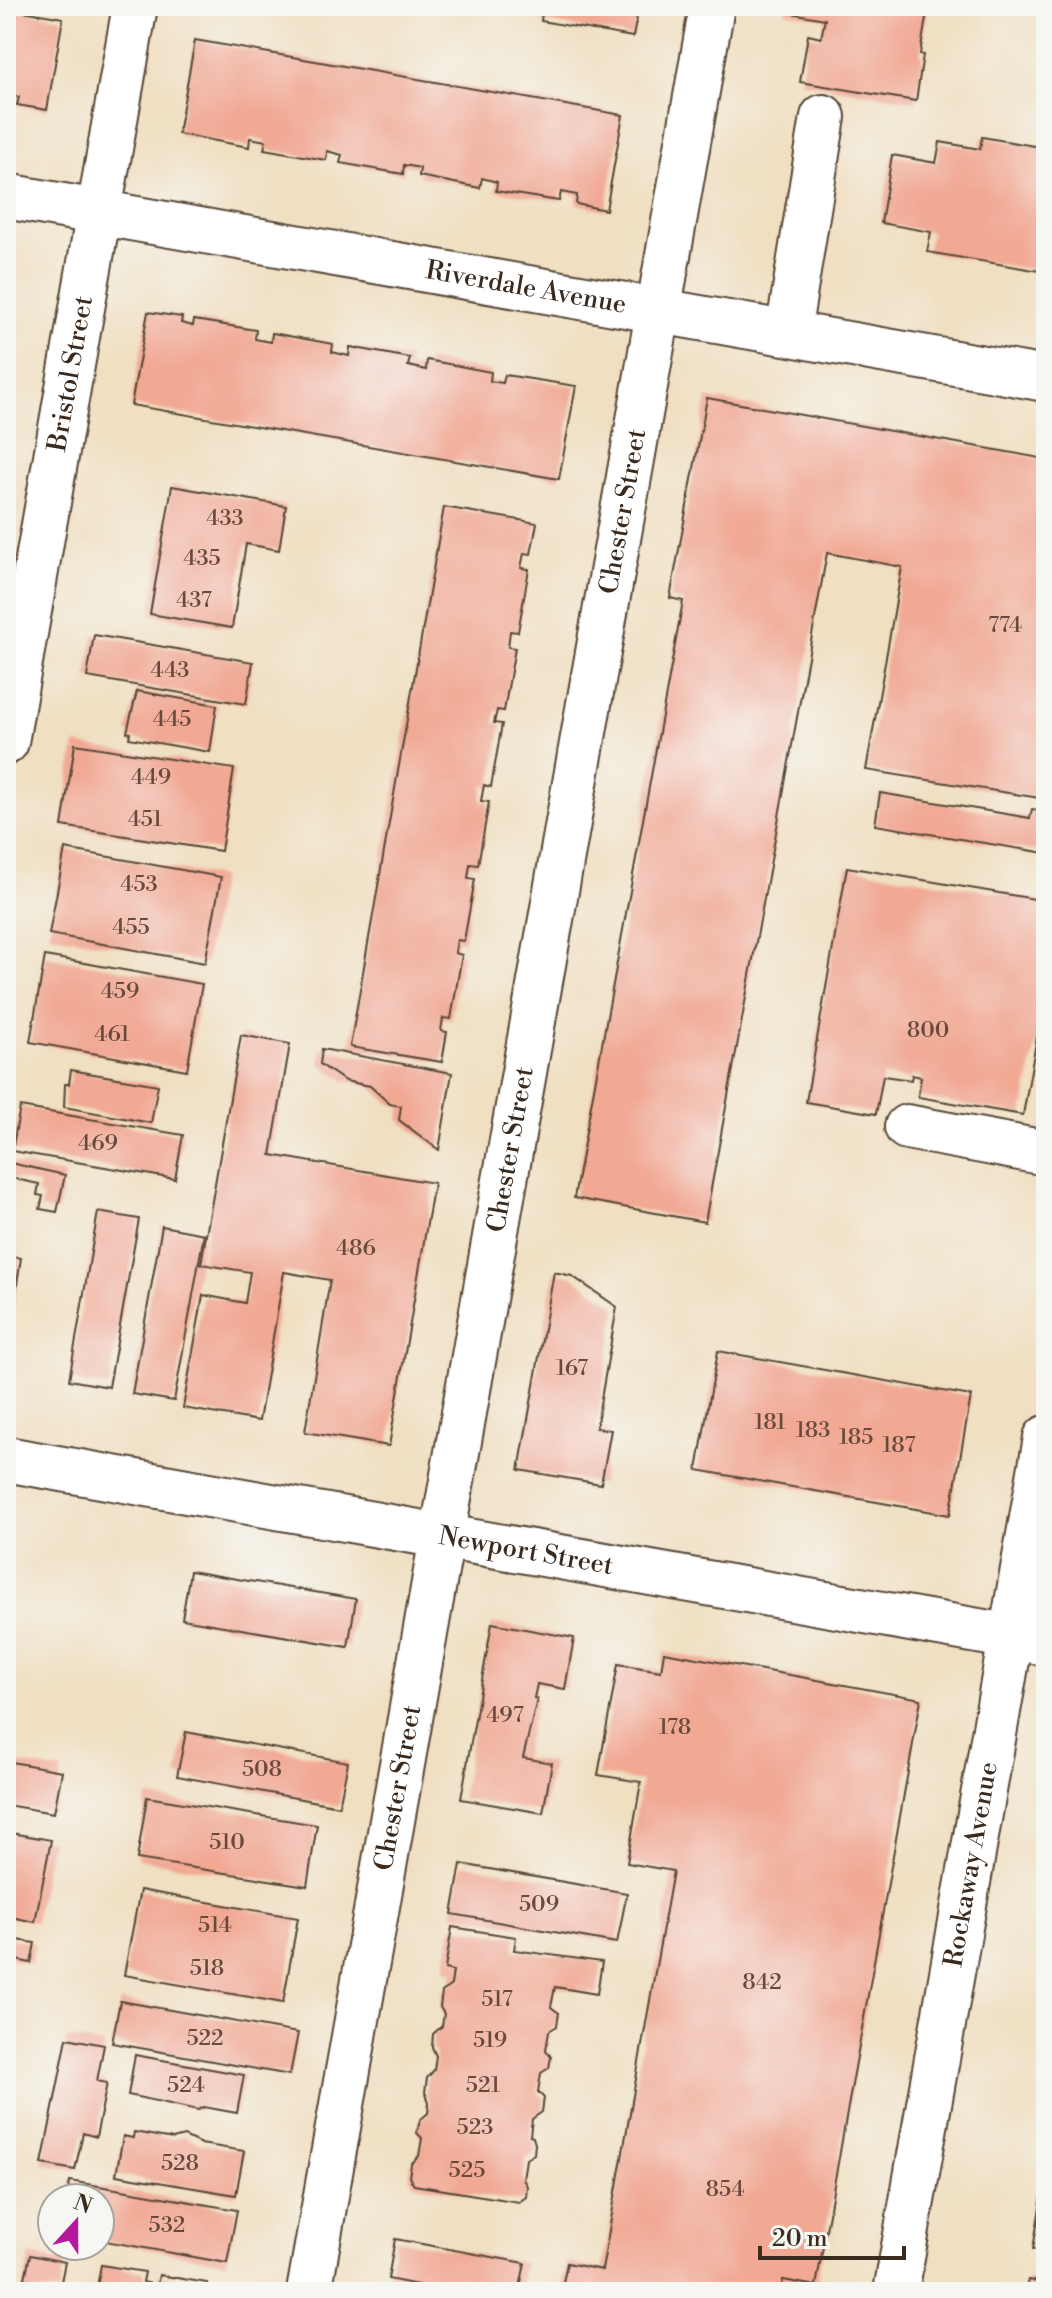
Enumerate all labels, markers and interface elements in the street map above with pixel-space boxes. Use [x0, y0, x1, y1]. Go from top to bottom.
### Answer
street label: Riverdale Avenue [423, 254, 629, 321]
street label: Bristol Street [41, 293, 100, 455]
street label: Chester Street [593, 426, 653, 597]
house number: 433 [206, 505, 244, 532]
house number: 435 [183, 545, 221, 572]
house number: 437 [176, 587, 212, 614]
house number: 774 [988, 612, 1022, 639]
house number: 443 [151, 657, 189, 684]
house number: 445 [153, 706, 191, 733]
house number: 449 [131, 764, 171, 791]
house number: 451 [128, 806, 163, 833]
house number: 453 [120, 871, 158, 898]
house number: 455 [112, 914, 150, 941]
house number: 459 [101, 978, 139, 1005]
house number: 800 [907, 1017, 949, 1044]
house number: 461 [94, 1021, 130, 1048]
street label: Chester Street [480, 1064, 541, 1235]
house number: 469 [78, 1130, 118, 1157]
house number: 486 [336, 1235, 376, 1262]
house number: 167 [556, 1355, 588, 1382]
house number: 181 [754, 1409, 786, 1436]
house number: 183 [796, 1417, 830, 1444]
house number: 185 [839, 1424, 873, 1451]
house number: 187 [882, 1432, 916, 1459]
street label: Newport Street [436, 1520, 616, 1582]
street label: Chester Street [368, 1702, 428, 1873]
house number: 497 [486, 1702, 524, 1729]
house number: 178 [659, 1714, 691, 1741]
house number: 508 [242, 1756, 282, 1783]
street label: Rockaway Avenue [937, 1759, 1005, 1970]
house number: 510 [209, 1829, 245, 1856]
house number: 509 [519, 1891, 559, 1918]
house number: 514 [198, 1912, 232, 1939]
house number: 518 [190, 1955, 224, 1982]
house number: 842 [742, 1969, 782, 1996]
house number: 517 [481, 1986, 513, 2013]
house number: 522 [186, 2025, 224, 2052]
house number: 519 [473, 2027, 507, 2054]
house number: 524 [167, 2072, 205, 2099]
house number: 521 [466, 2072, 501, 2099]
house number: 523 [457, 2114, 493, 2141]
house number: 528 [161, 2150, 199, 2177]
house number: 525 [449, 2157, 485, 2184]
house number: 854 [705, 2176, 745, 2203]
north arrow [36, 2182, 116, 2262]
text: N [70, 2189, 96, 2221]
scale bar [760, 2210, 904, 2260]
house number: 532 [149, 2212, 185, 2239]
text: 20 m [772, 2224, 828, 2254]

